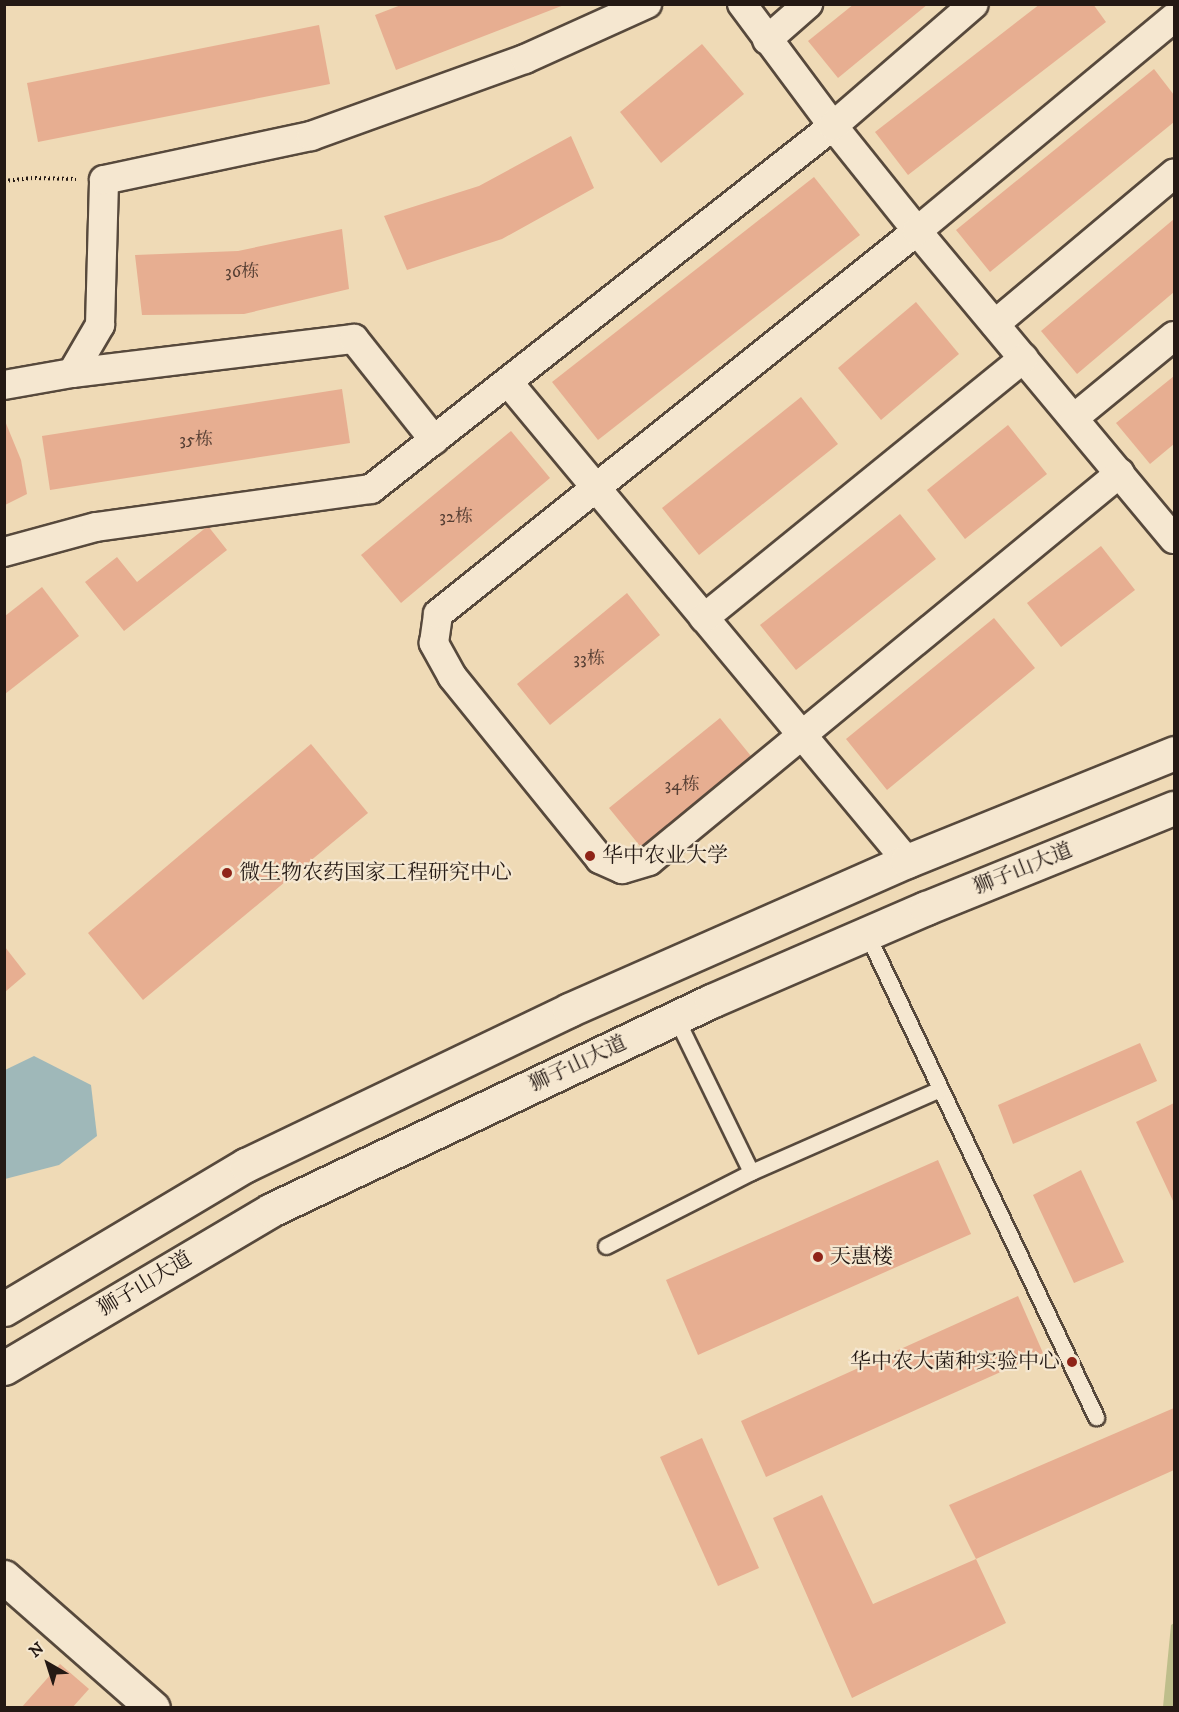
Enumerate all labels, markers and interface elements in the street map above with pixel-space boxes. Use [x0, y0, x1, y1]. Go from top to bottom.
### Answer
house number: 36栋 [225, 261, 259, 283]
house number: 35栋 [179, 429, 213, 451]
house number: 32栋 [439, 506, 473, 528]
house number: 33栋 [573, 648, 605, 670]
house number: 34栋 [664, 774, 700, 796]
street label: 狮子山大道 [970, 838, 1076, 900]
place label: 华中农业大学 [602, 843, 728, 869]
marker: 华中农业大学 [583, 849, 597, 863]
place label: 微生物农药国家工程研究中心 [239, 860, 512, 886]
marker: 微生物农药国家工程研究中心 [220, 866, 234, 880]
street label: 狮子山大道 [525, 1030, 631, 1098]
place label: 天惠楼 [830, 1244, 893, 1270]
street label: 狮子山大道 [94, 1246, 196, 1322]
marker: 天惠楼 [811, 1250, 825, 1264]
place label: 华中农大菌种实验中心 [850, 1349, 1060, 1375]
marker: 华中农大菌种实验中心 [1065, 1355, 1079, 1369]
north arrow [18, 1634, 78, 1694]
text: N [25, 1638, 48, 1662]

